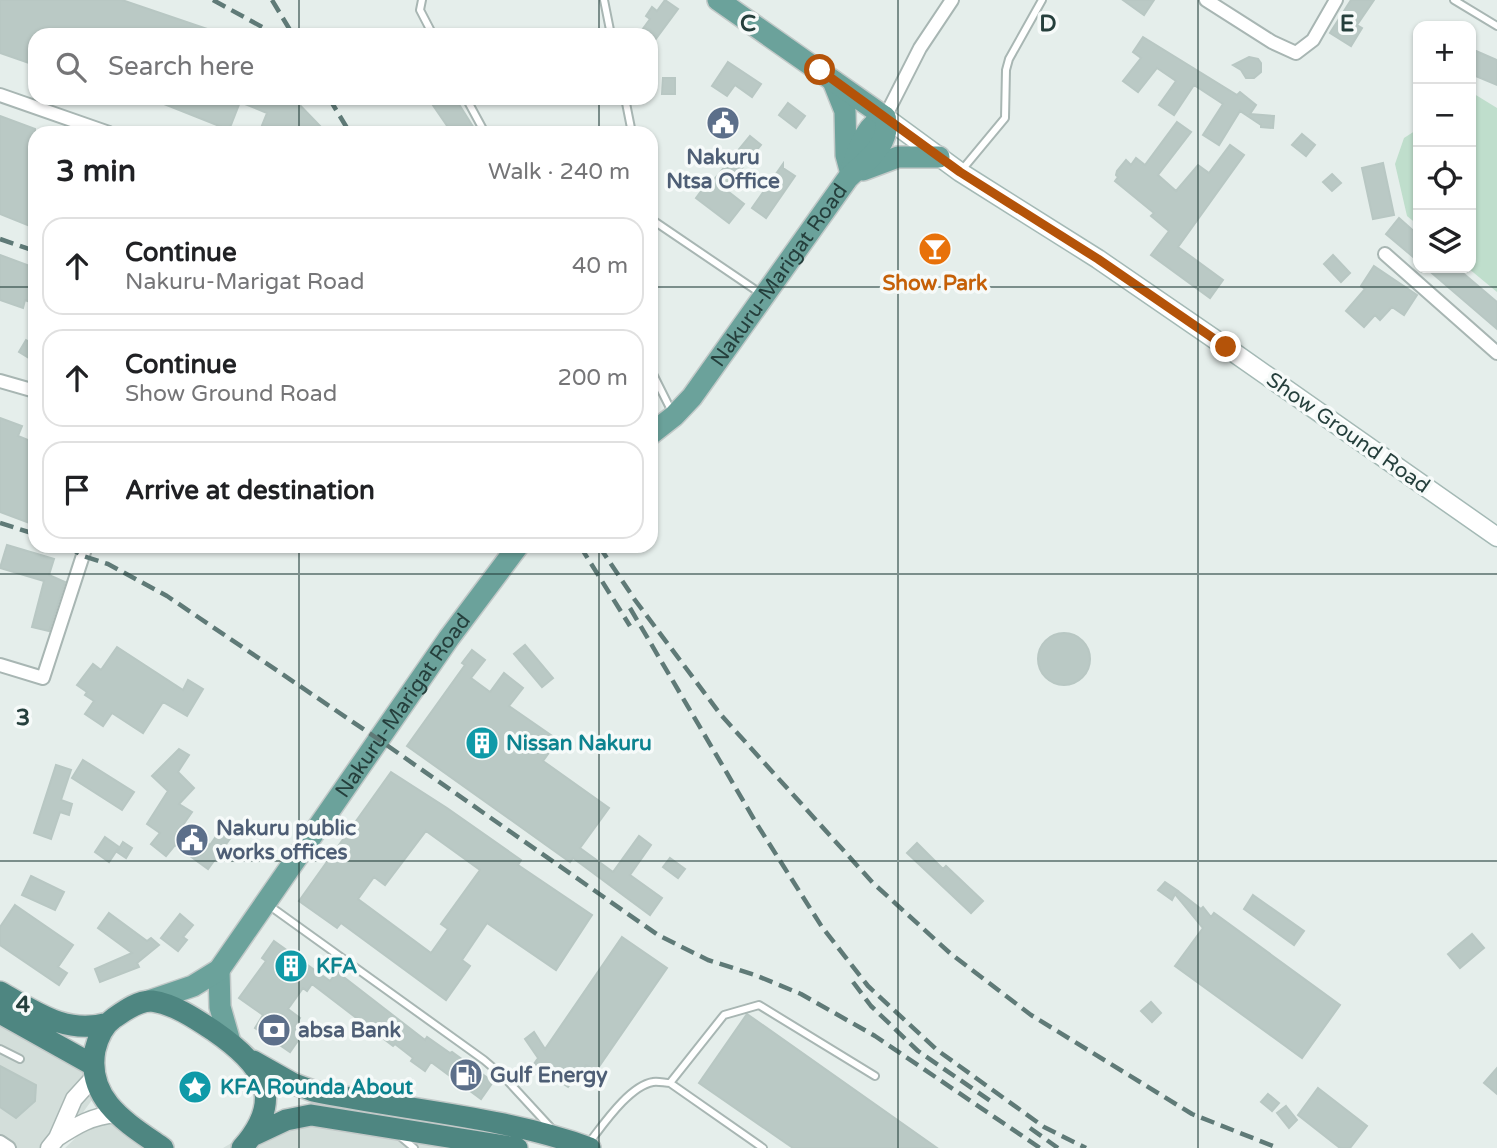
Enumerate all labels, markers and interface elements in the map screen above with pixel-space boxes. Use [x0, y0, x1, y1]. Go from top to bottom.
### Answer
text: C [740, 10, 756, 38]
text: D [1039, 10, 1057, 38]
text: E [1340, 10, 1354, 38]
map controls [1413, 21, 1476, 273]
button: + [1413, 21, 1476, 84]
search box [28, 28, 658, 105]
icon: search [52, 48, 90, 86]
text: Search here [108, 51, 254, 82]
route start [804, 54, 835, 85]
button: − [1413, 84, 1476, 147]
public building icon: Nakuru Ntsa Office [704, 104, 742, 142]
place label: Nakuru Ntsa Office [666, 145, 780, 194]
button: locate [1413, 147, 1476, 210]
text: 3 min [56, 153, 136, 190]
text: Walk · 240 m [488, 158, 630, 186]
street label: Nakuru-Marigat Road [705, 179, 852, 372]
button: layers [1413, 210, 1476, 273]
bar icon: Show Park [916, 230, 954, 268]
text: Continue [125, 237, 237, 268]
icon: ahead [58, 247, 96, 285]
text: 40 m [572, 252, 628, 280]
text: Nakuru-Marigat Road [125, 268, 365, 296]
place label: Show Park [882, 271, 988, 296]
route end [1210, 331, 1241, 362]
text: Continue [125, 349, 237, 380]
icon: ahead [58, 359, 96, 397]
text: 200 m [558, 364, 628, 392]
street label: Show Ground Road [1261, 367, 1435, 499]
text: Show Ground Road [125, 380, 337, 408]
icon: arrive [58, 471, 96, 509]
text: Arrive at destination [125, 475, 375, 506]
street label: Nakuru-Marigat Road [330, 608, 476, 802]
text: 3 [16, 704, 30, 732]
building icon: Nissan Nakuru [463, 724, 501, 762]
place label: Nissan Nakuru [506, 731, 652, 756]
place label: Nakuru public works offices [216, 816, 356, 865]
public building icon: Nakuru public works offices [173, 821, 211, 859]
building icon: KFA [272, 947, 310, 985]
place label: KFA [316, 954, 357, 979]
text: 4 [16, 991, 31, 1019]
bank icon: absa Bank [255, 1011, 293, 1049]
place label: absa Bank [298, 1018, 402, 1043]
fuel station icon: Gulf Energy [447, 1056, 485, 1094]
place label: Gulf Energy [490, 1063, 608, 1088]
place icon: KFA Rounda About [176, 1068, 214, 1106]
place label: KFA Rounda About [220, 1075, 413, 1100]

